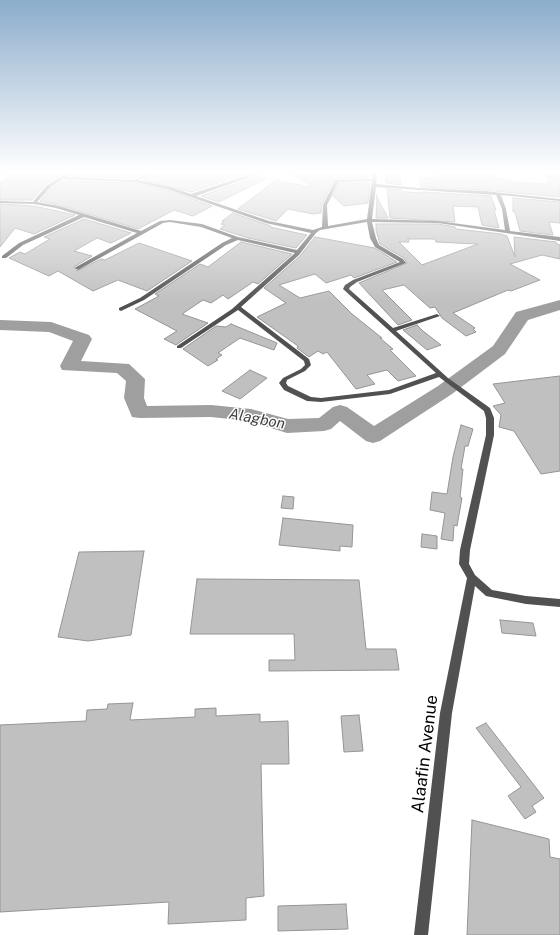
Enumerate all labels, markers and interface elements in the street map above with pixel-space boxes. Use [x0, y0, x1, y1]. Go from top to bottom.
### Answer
water label: Alagbon [227, 405, 287, 433]
street label: Alaafin Avenue [408, 694, 442, 814]

